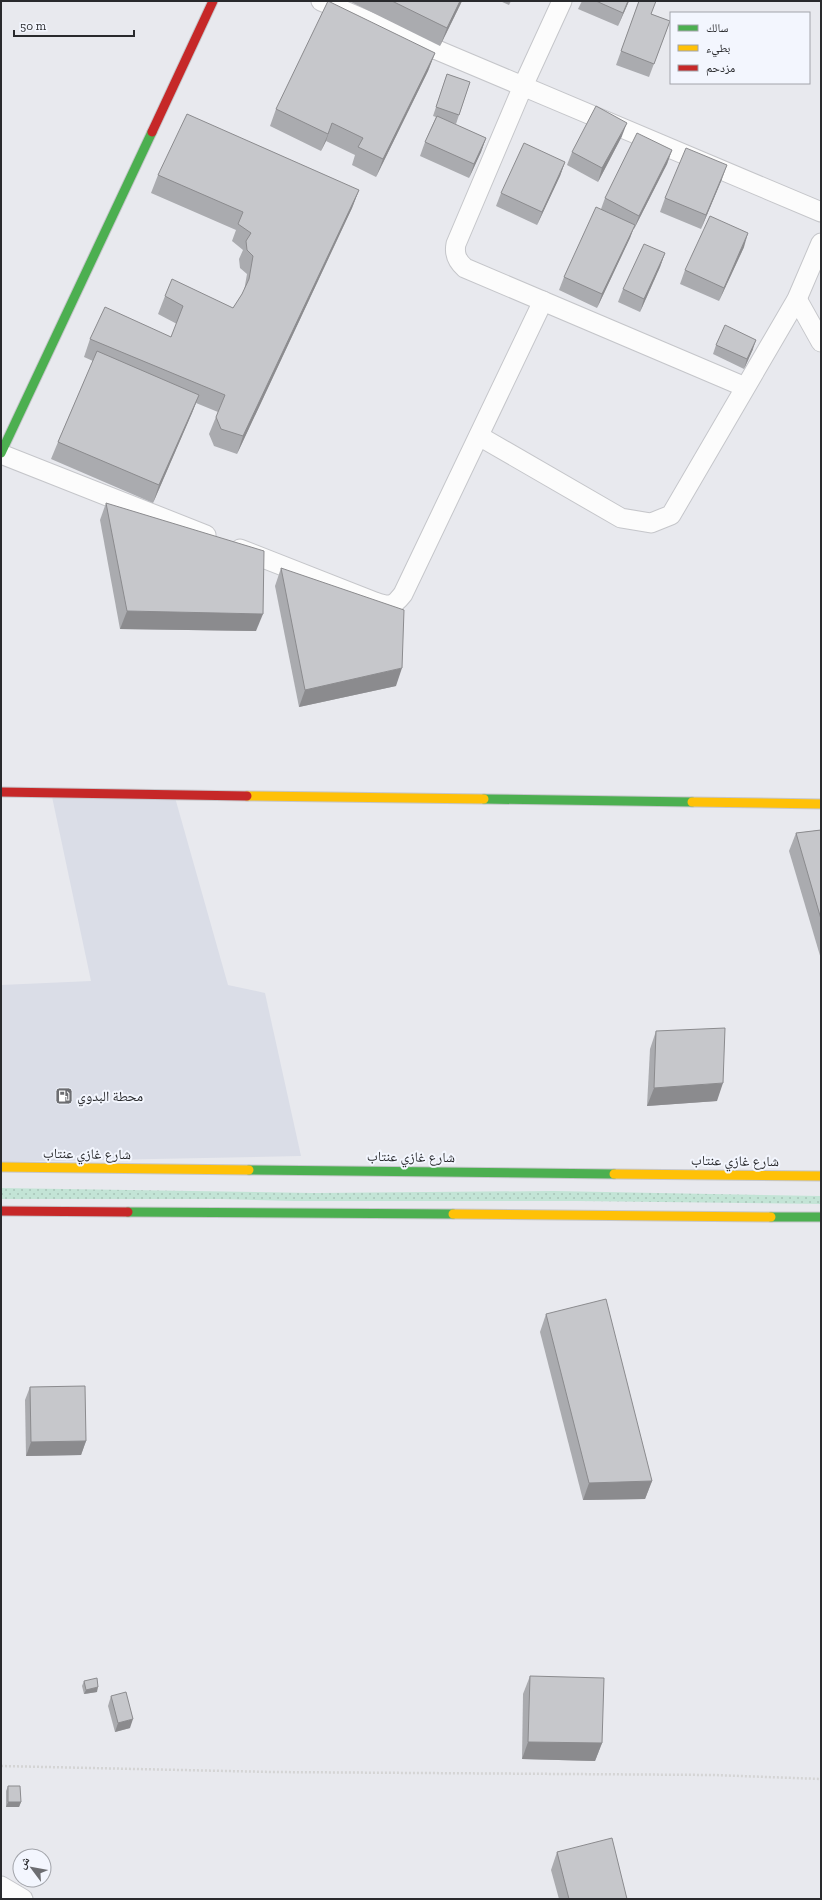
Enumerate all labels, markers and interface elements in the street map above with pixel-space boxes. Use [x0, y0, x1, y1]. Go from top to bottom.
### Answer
scale bar [14, 12, 134, 38]
legend [670, 12, 810, 84]
text: 50 m [20, 19, 47, 33]
text: سالك [706, 21, 728, 35]
text: بطيء [706, 41, 730, 58]
text: مزدحم [706, 61, 735, 76]
fuel station icon: محطة البدوي [54, 1086, 74, 1106]
place label: محطة البدوي [77, 1088, 143, 1107]
street label: شارع غازي عنتاب [43, 1145, 131, 1166]
street label: شارع غازي عنتاب [367, 1148, 455, 1169]
street label: شارع غازي عنتاب [691, 1152, 779, 1173]
north arrow [12, 1848, 52, 1888]
text: ش [15, 1854, 34, 1872]

